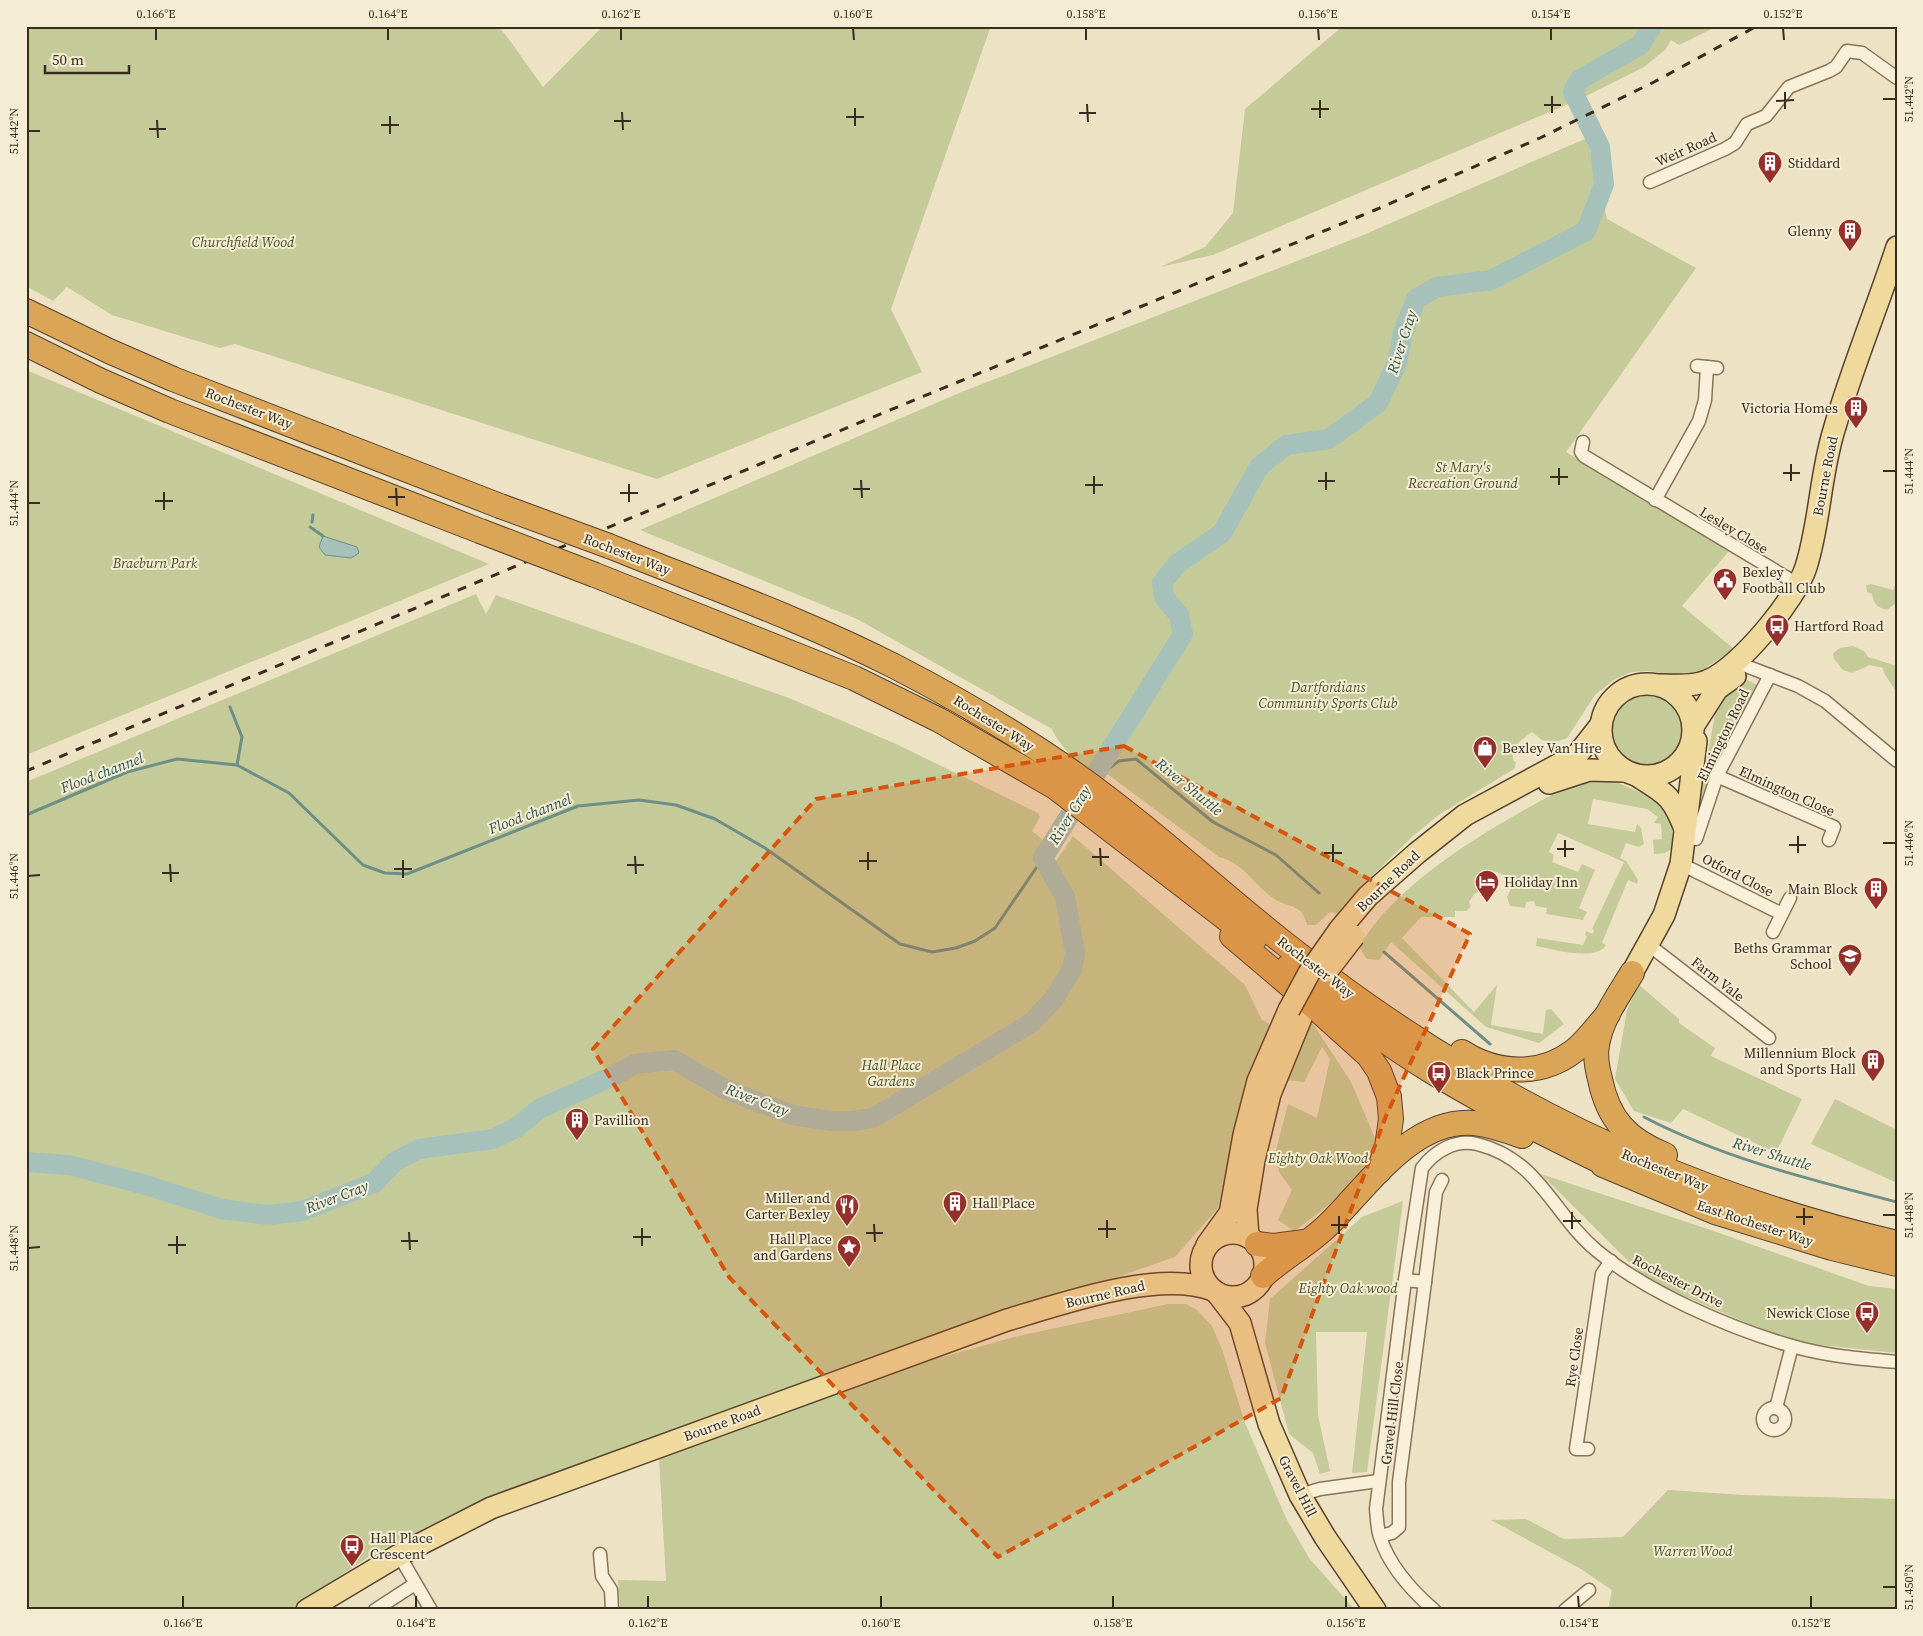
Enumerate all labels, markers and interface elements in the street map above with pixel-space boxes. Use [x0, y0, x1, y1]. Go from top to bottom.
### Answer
text: 0.166°E [137, 6, 175, 22]
text: 0.164°E [369, 6, 407, 22]
text: 0.162°E [602, 6, 640, 22]
text: 0.160°E [834, 6, 872, 22]
text: 0.158°E [1067, 6, 1105, 22]
text: 0.156°E [1299, 6, 1337, 22]
text: 0.154°E [1532, 6, 1570, 22]
text: 0.152°E [1764, 6, 1802, 22]
scale bar [45, 42, 129, 74]
text: 50 m [52, 49, 84, 70]
text: 51.442°N [1901, 76, 1917, 122]
text: 51.442°N [6, 108, 22, 154]
street label: Weir Road [1652, 127, 1720, 171]
building icon: Stiddard [1757, 150, 1783, 184]
place label: Stiddard [1788, 153, 1840, 173]
building icon: Glenny [1837, 218, 1863, 252]
place label: Glenny [1787, 221, 1833, 241]
park label: Churchfield Wood [192, 232, 295, 252]
water label: River Cray [1381, 307, 1422, 377]
street label: Rochester Way [202, 382, 296, 434]
building icon: Victoria Homes [1843, 395, 1869, 429]
place label: Victoria Homes [1741, 398, 1838, 418]
street label: Bourne Road [1807, 434, 1843, 518]
text: 51.444°N [1901, 448, 1917, 494]
park label: St Mary's Recreation Ground [1407, 457, 1519, 493]
text: 51.444°N [6, 480, 22, 526]
street label: Lesley Close [1696, 502, 1772, 558]
street label: Rochester Way [580, 528, 674, 580]
park label: Braeburn Park [112, 553, 198, 573]
place label: Bexley Football Club [1742, 562, 1825, 598]
public building icon: Bexley Football Club [1712, 567, 1738, 601]
bus stop icon: Hartford Road [1764, 613, 1790, 647]
place label: Hartford Road [1794, 616, 1884, 636]
park label: Dartfordians Community Sports Club [1259, 677, 1397, 713]
street label: Elmington Road [1692, 685, 1754, 785]
street label: Rochester Way [950, 690, 1039, 756]
shop icon: Bexley Van Hire [1472, 735, 1498, 769]
place label: Bexley Van Hire [1502, 738, 1602, 758]
water label: Flood channel [56, 747, 147, 798]
water label: River Shuttle [1150, 752, 1227, 820]
street label: Elmington Close [1736, 761, 1838, 821]
water label: River Cray [1043, 781, 1096, 849]
water label: Flood channel [484, 788, 575, 839]
text: 51.446°N [1901, 820, 1917, 866]
street label: Bourne Road [1352, 846, 1424, 916]
street label: Otford Close [1699, 848, 1777, 902]
text: 51.446°N [6, 853, 22, 899]
hotel icon: Holiday Inn [1474, 869, 1500, 903]
place label: Holiday Inn [1504, 872, 1579, 892]
building icon: Main Block [1863, 876, 1889, 910]
place label: Main Block [1788, 879, 1858, 899]
street label: Rochester Way [1273, 931, 1359, 1003]
place label: Beths Grammar School [1733, 938, 1832, 974]
school or university icon: Beths Grammar School [1837, 943, 1863, 977]
street label: Farm Vale [1687, 952, 1749, 1006]
place label: Millennium Block and Sports Hall [1744, 1043, 1856, 1079]
building icon: Millennium Block and Sports Hall [1860, 1048, 1886, 1082]
park label: Hall Place Gardens [860, 1055, 921, 1091]
bus stop icon: Black Prince [1426, 1060, 1452, 1094]
place label: Black Prince [1456, 1063, 1534, 1083]
water label: River Cray [722, 1078, 792, 1121]
building icon: Pavillion [564, 1107, 590, 1141]
place label: Pavillion [594, 1110, 650, 1130]
water label: River Shuttle [1729, 1131, 1814, 1175]
street label: Rochester Way [1619, 1143, 1712, 1197]
park label: Eighty Oak Wood [1267, 1148, 1369, 1168]
water label: River Cray [302, 1175, 372, 1218]
place label: Miller and Carter Bexley [745, 1188, 831, 1224]
building icon: Hall Place [942, 1190, 968, 1224]
text: 51.448°N [1901, 1192, 1917, 1238]
restaurant icon: Miller and Carter Bexley [834, 1193, 860, 1227]
place label: Hall Place [972, 1193, 1035, 1213]
street label: East Rochester Way [1694, 1195, 1817, 1252]
text: 51.448°N [6, 1225, 22, 1271]
place label: Hall Place and Gardens [753, 1229, 832, 1265]
place icon: Hall Place and Gardens [836, 1234, 862, 1268]
street label: Rochester Drive [1629, 1249, 1727, 1313]
street label: Bourne Road [1063, 1275, 1147, 1313]
park label: Eighty Oak wood [1297, 1278, 1398, 1298]
bus stop icon: Newick Close [1854, 1300, 1880, 1334]
place label: Newick Close [1767, 1303, 1850, 1323]
street label: Rye Close [1560, 1326, 1588, 1388]
street label: Gravel Hill Close [1376, 1360, 1408, 1466]
street label: Bourne Road [681, 1400, 764, 1446]
street label: Gravel Hill [1274, 1452, 1322, 1520]
place label: Hall Place Crescent [370, 1528, 433, 1564]
bus stop icon: Hall Place Crescent [339, 1533, 365, 1567]
park label: Warren Wood [1653, 1541, 1733, 1561]
text: 51.450°N [1901, 1564, 1917, 1610]
text: 0.166°E [164, 1615, 202, 1631]
text: 0.164°E [397, 1615, 435, 1631]
text: 0.162°E [629, 1615, 667, 1631]
text: 0.160°E [862, 1615, 900, 1631]
text: 0.158°E [1094, 1615, 1132, 1631]
text: 0.156°E [1327, 1615, 1365, 1631]
text: 0.154°E [1560, 1615, 1598, 1631]
text: 0.152°E [1792, 1615, 1830, 1631]

